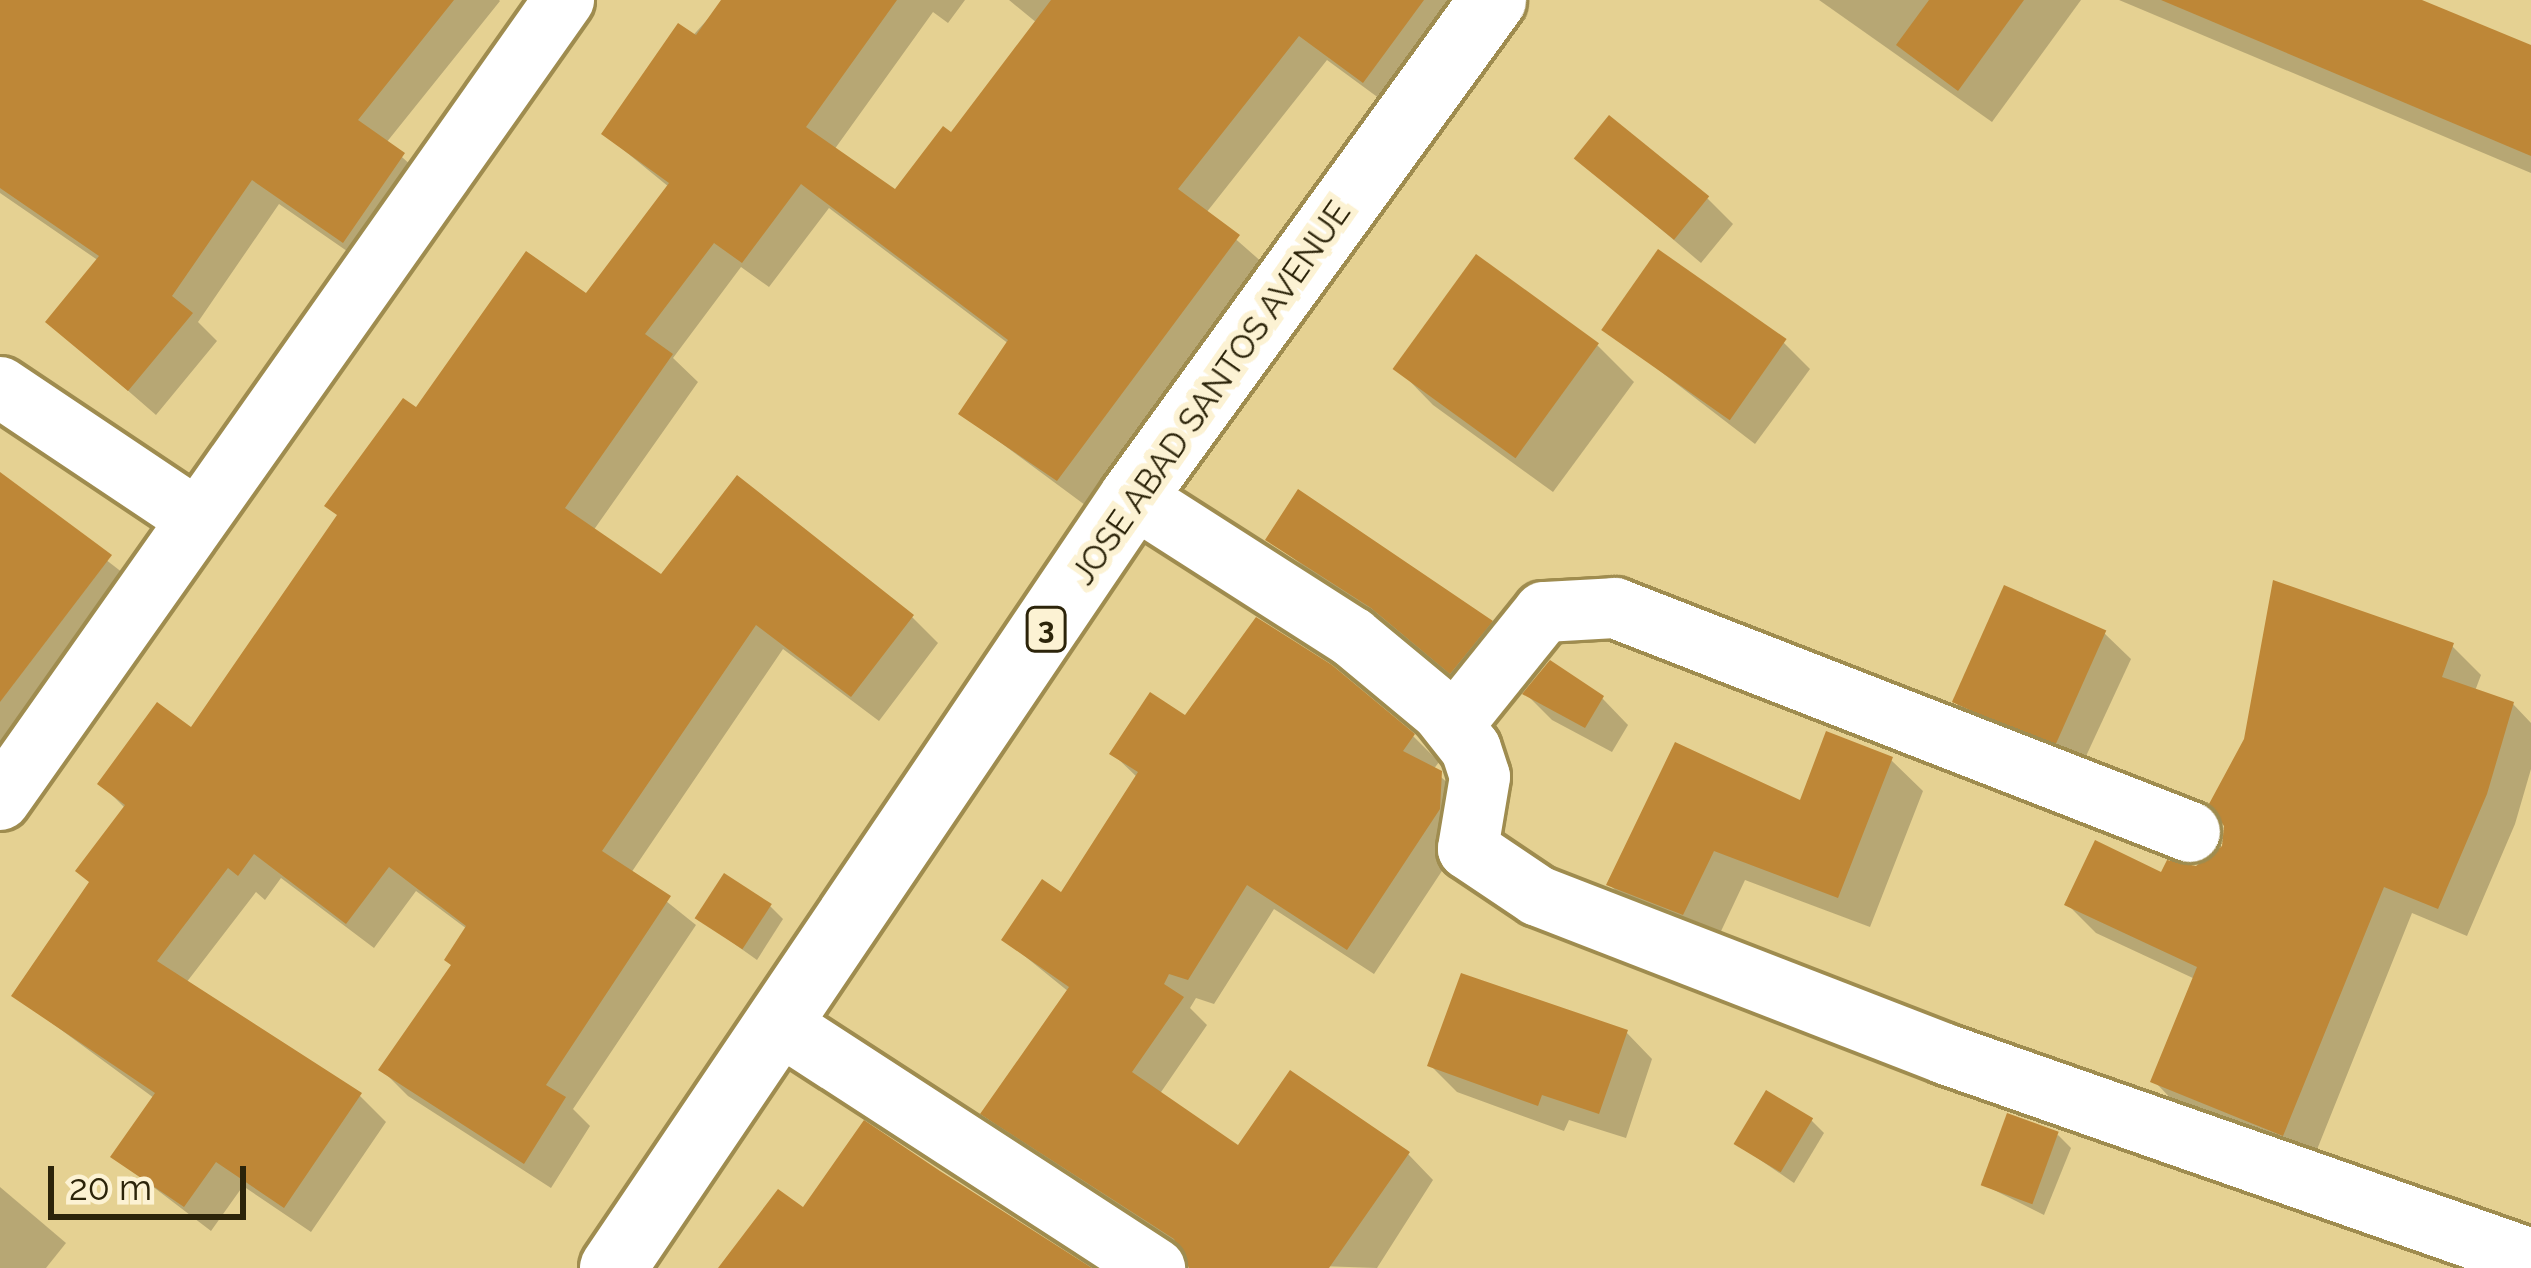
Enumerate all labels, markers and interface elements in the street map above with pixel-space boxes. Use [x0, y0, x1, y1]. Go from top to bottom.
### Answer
street label: JOSE ABAD SANTOS AVENUE [1063, 193, 1359, 593]
road number: 3 [1025, 605, 1067, 653]
scale bar [54, 1142, 252, 1216]
text: 20 m [69, 1166, 152, 1208]

